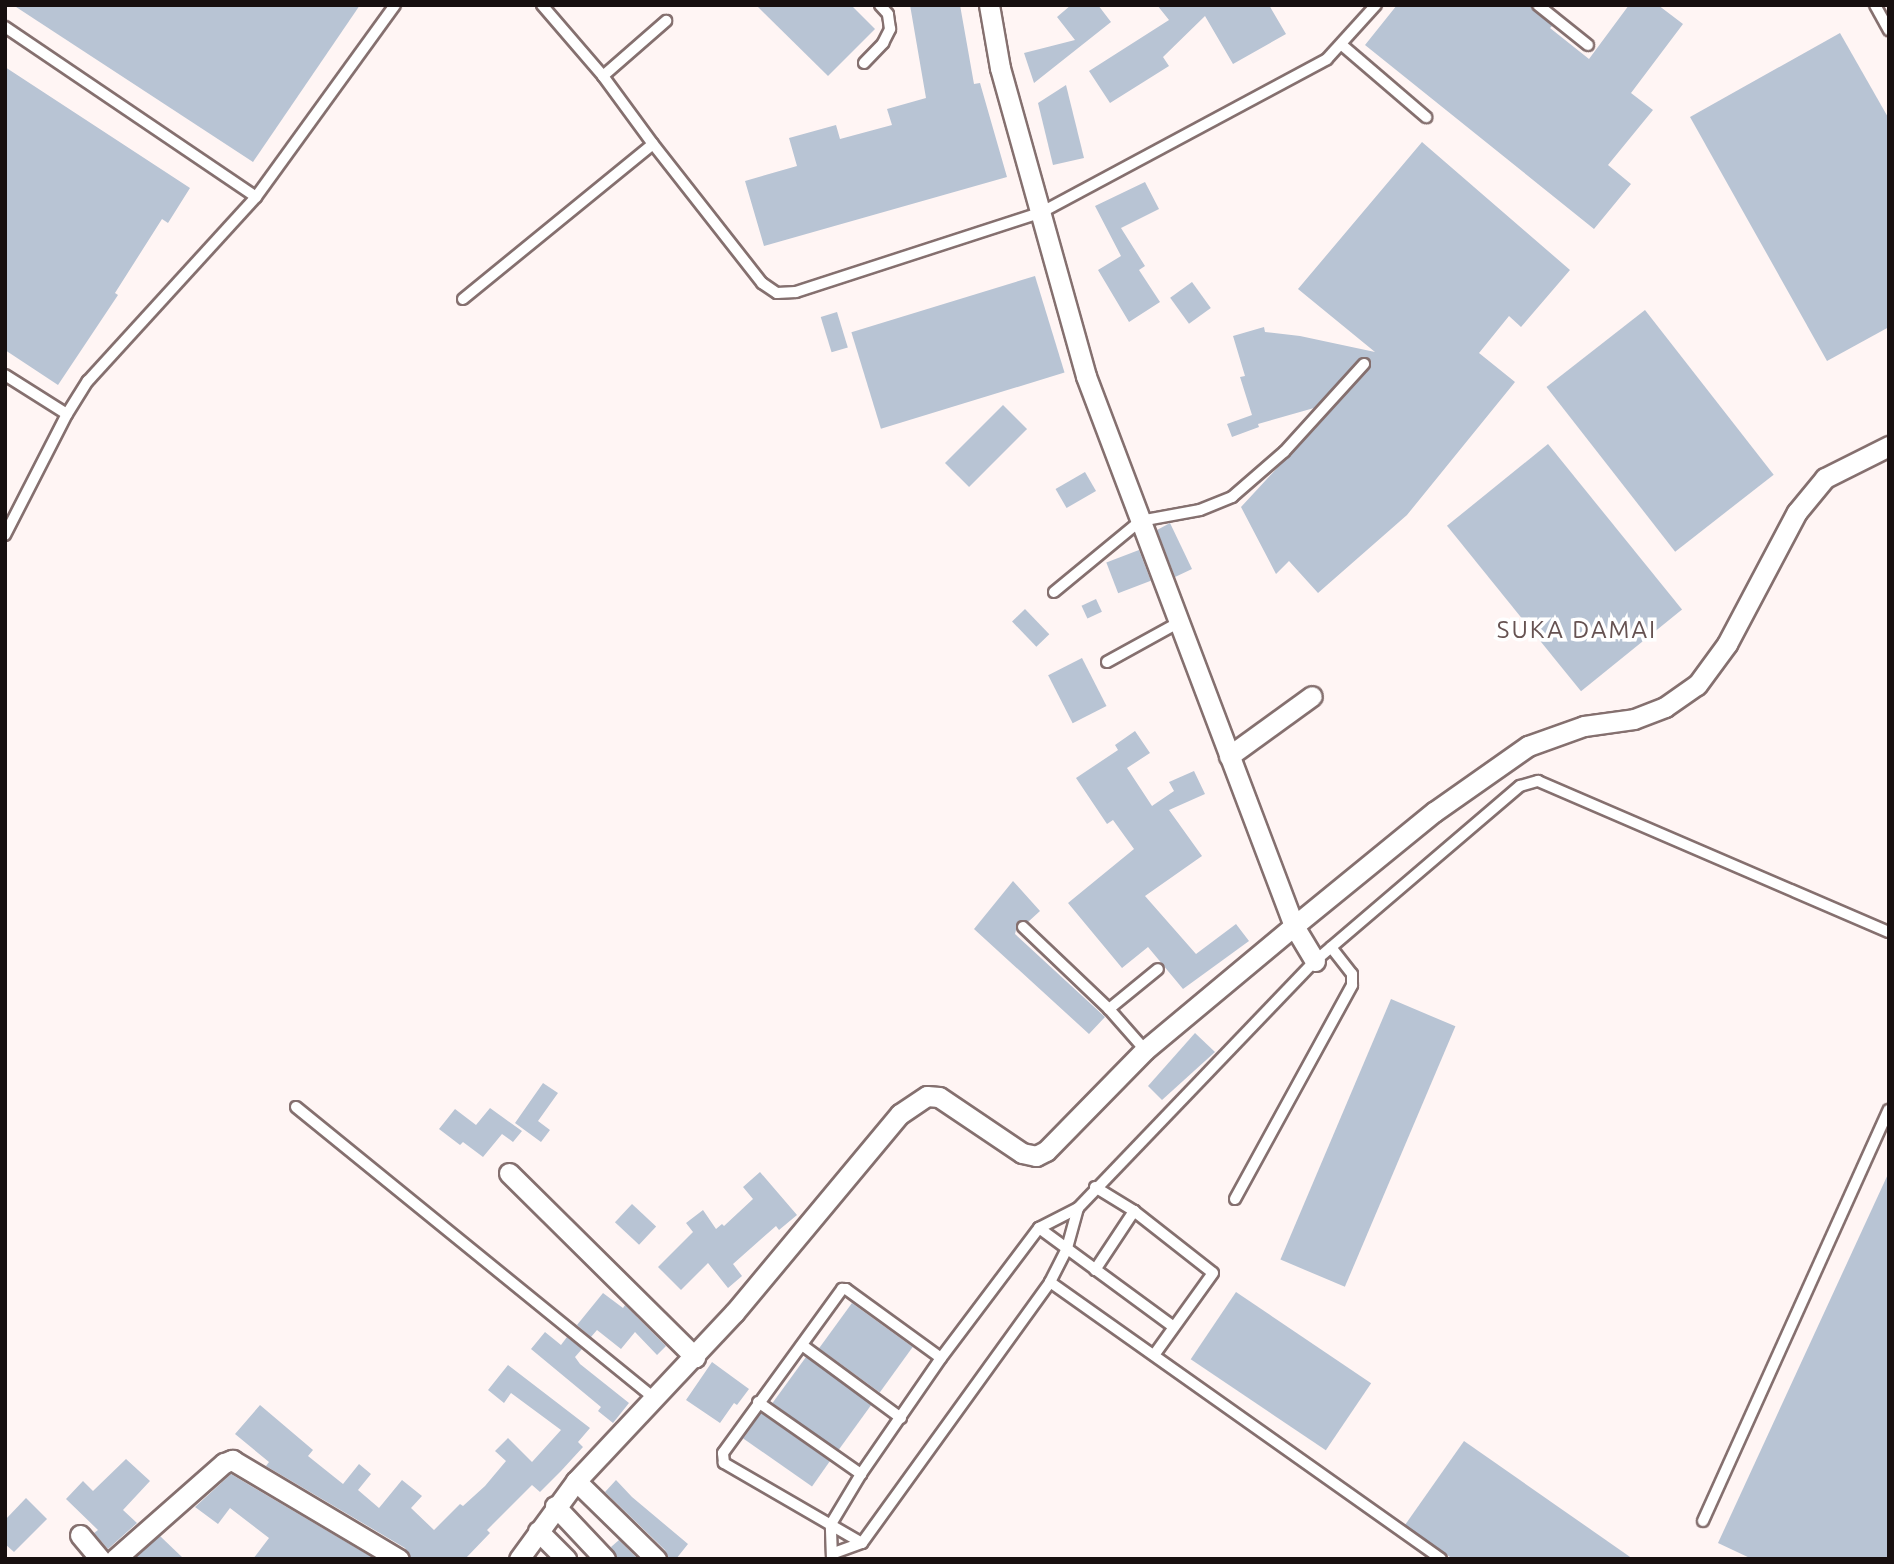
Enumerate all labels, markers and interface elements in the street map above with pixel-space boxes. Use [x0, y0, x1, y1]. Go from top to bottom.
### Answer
district label: SUKA DAMAI [1498, 616, 1656, 644]

